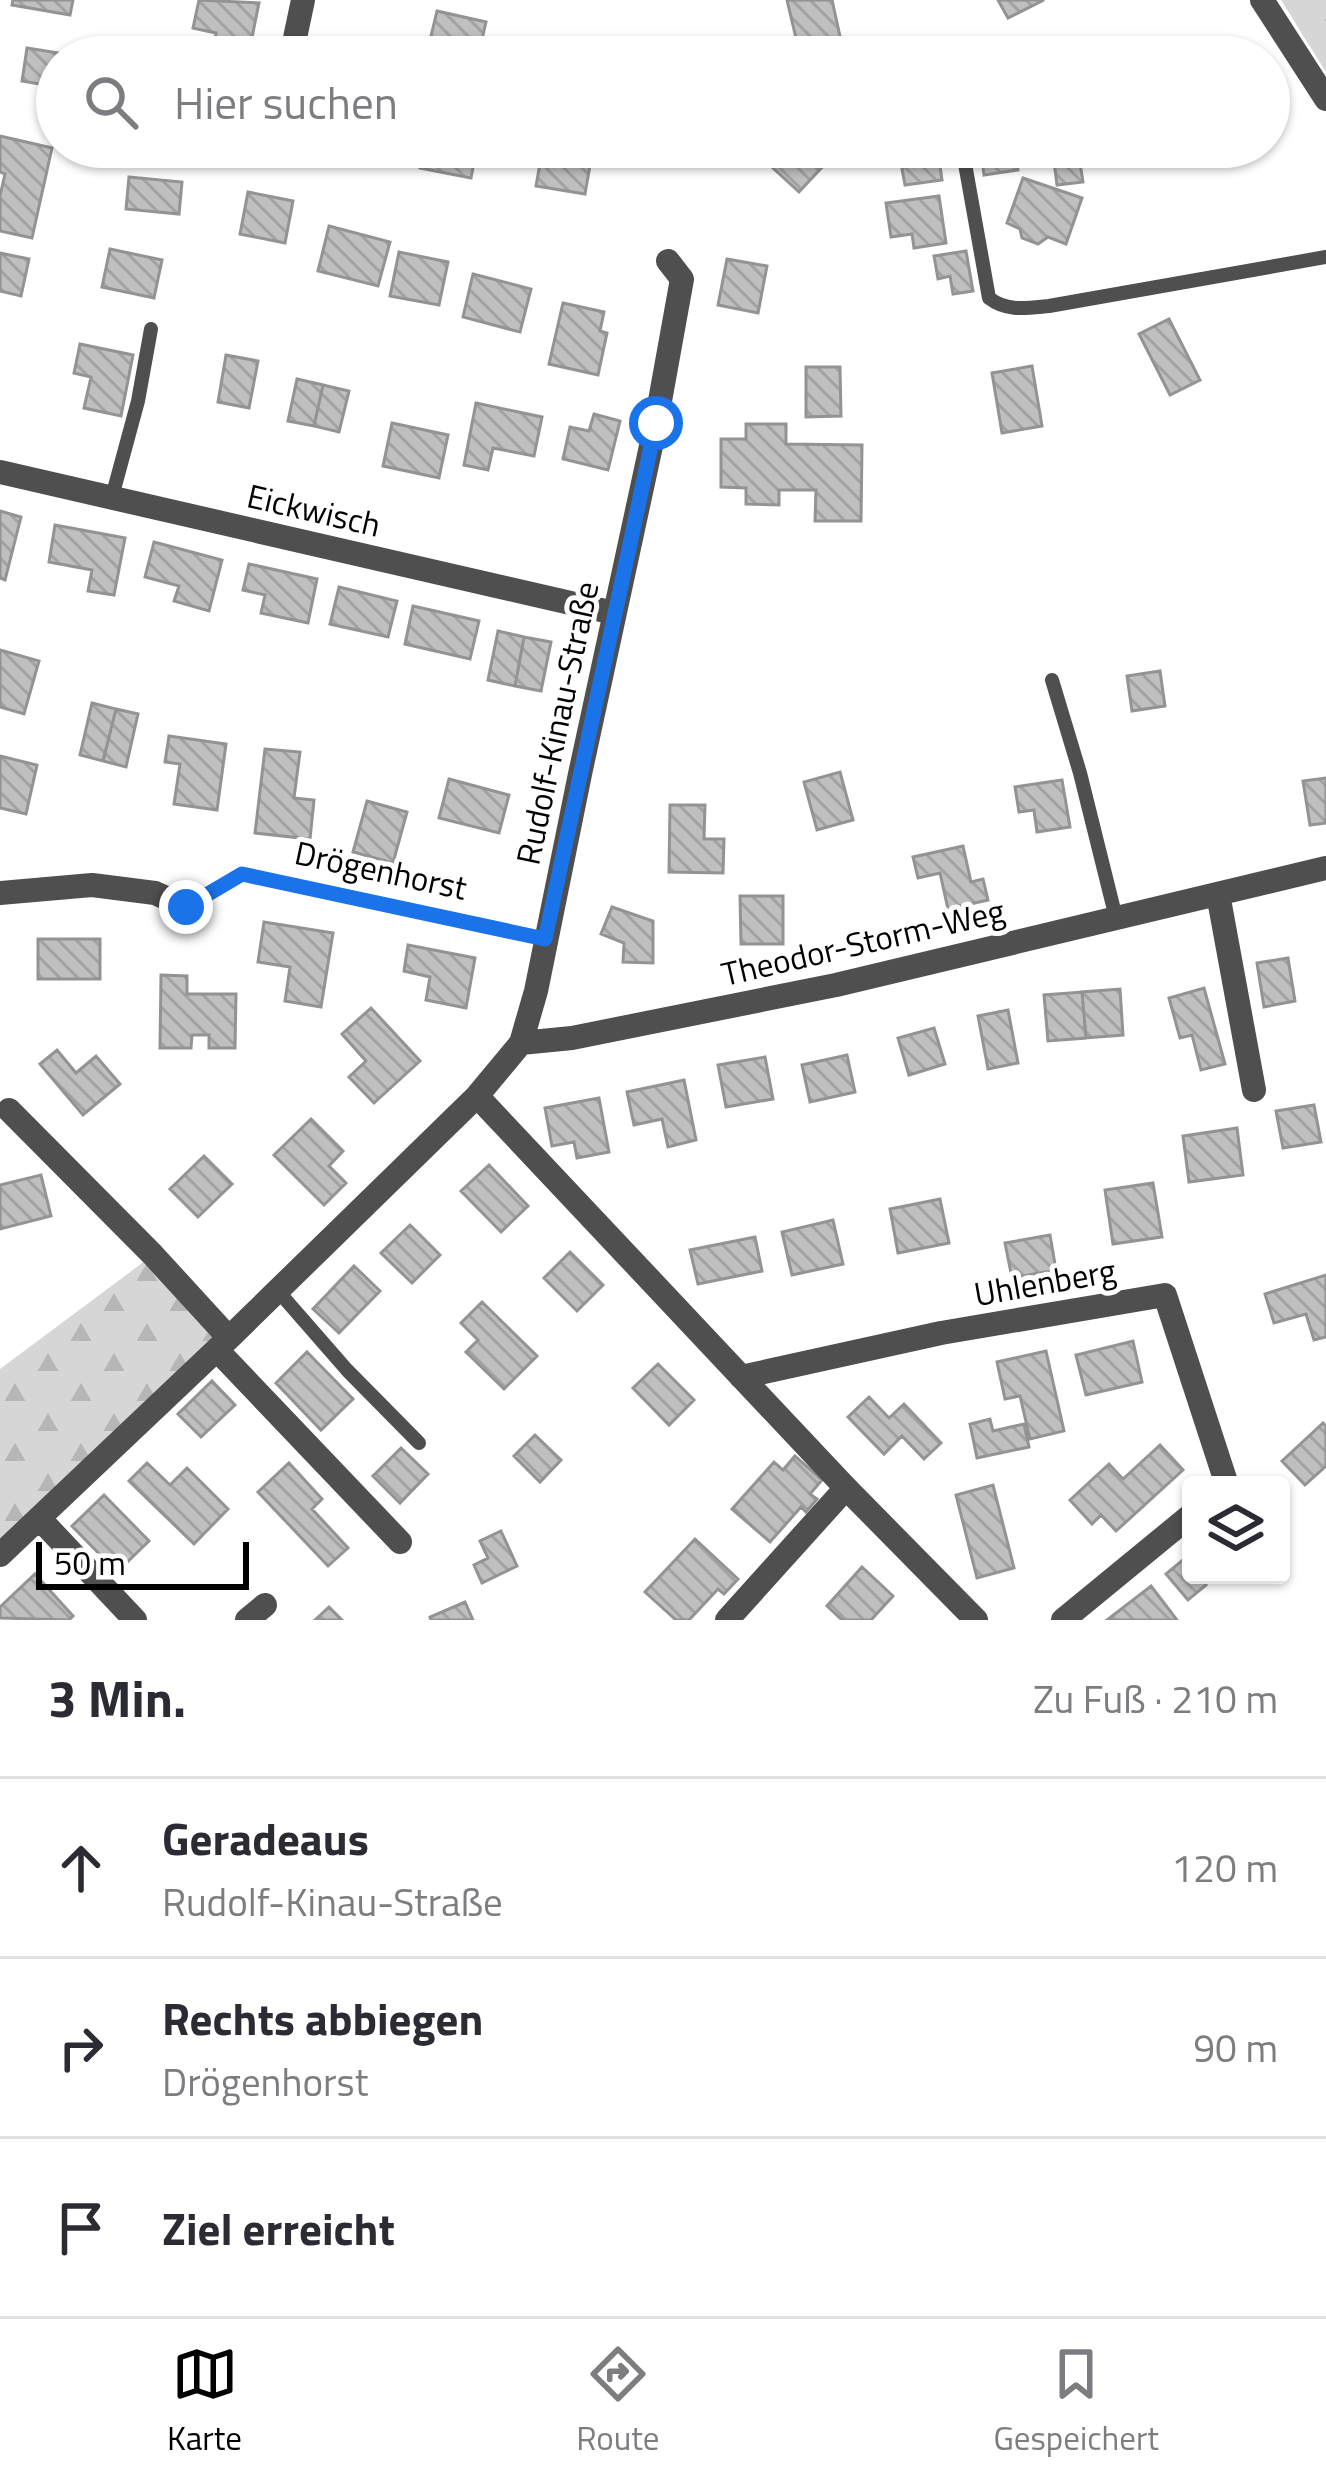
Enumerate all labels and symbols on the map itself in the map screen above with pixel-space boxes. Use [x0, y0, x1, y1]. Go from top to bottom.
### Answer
route start [629, 396, 683, 450]
street label: Eickwisch [242, 470, 386, 550]
street label: Rudolf-Kinau-Straße [503, 577, 611, 869]
street label: Drögenhorst [290, 827, 472, 913]
route end [159, 880, 213, 934]
street label: Theodor-Storm-Weg [717, 885, 1010, 999]
street label: Uhlenberg [970, 1245, 1120, 1319]
scale bar [36, 1536, 249, 1589]

